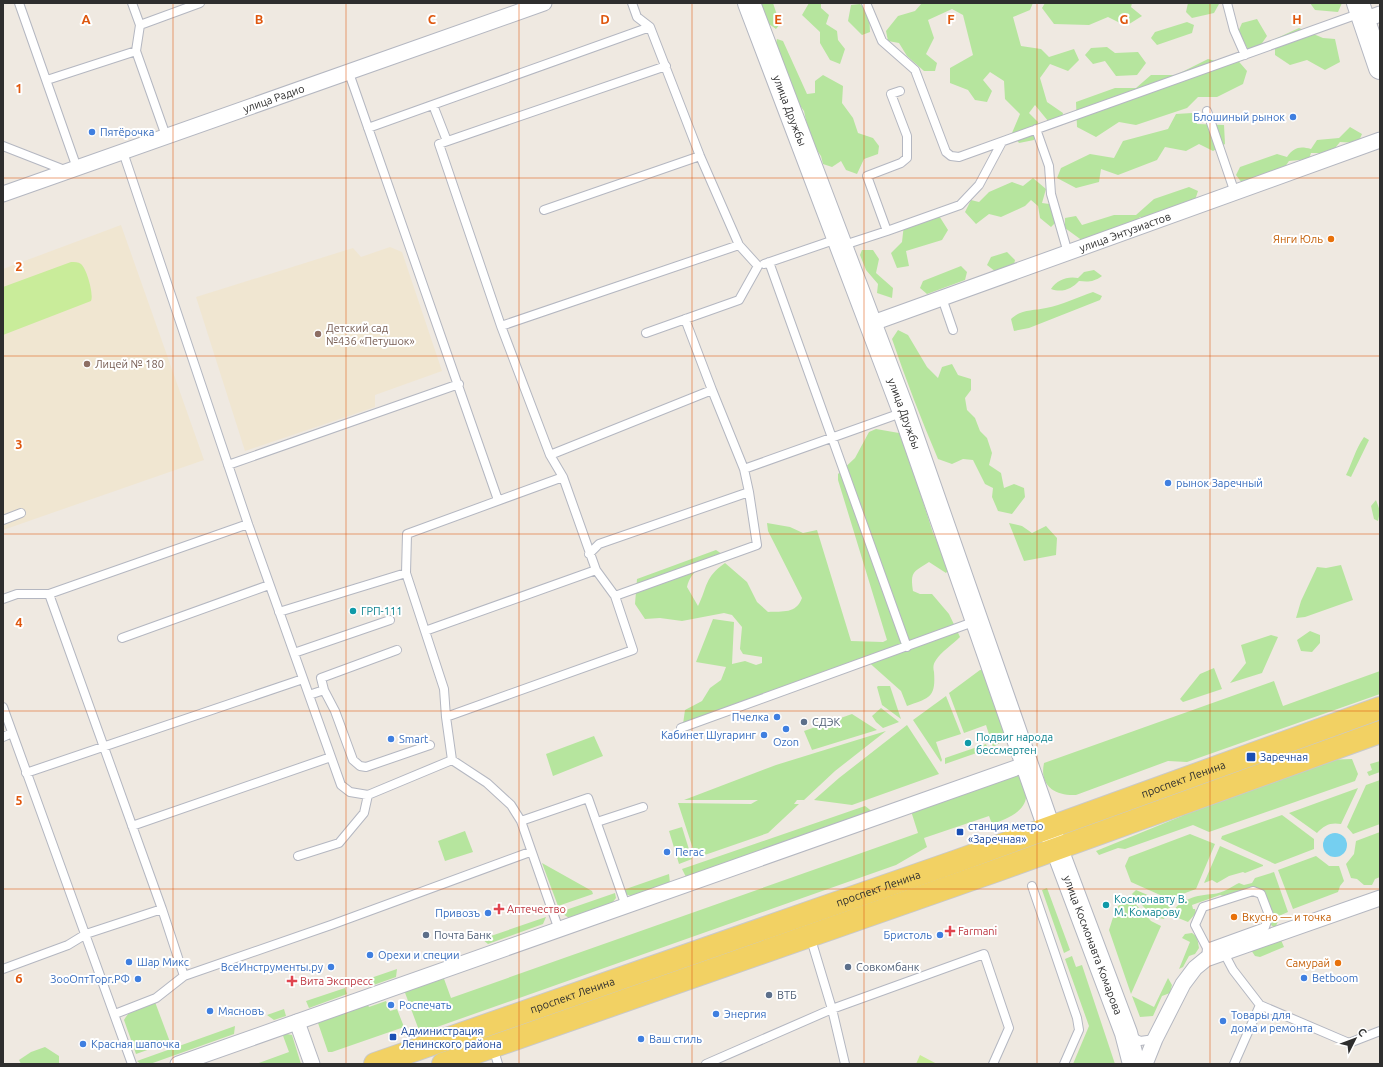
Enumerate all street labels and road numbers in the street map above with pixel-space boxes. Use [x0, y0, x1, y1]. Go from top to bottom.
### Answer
street label: улица Дружбы [771, 73, 809, 148]
street label: улица Радио [241, 82, 306, 115]
street label: улица Энтузиастов [1078, 210, 1172, 254]
street label: улица Дружбы [886, 376, 923, 451]
street label: проспект Ленина [1140, 758, 1227, 800]
street label: проспект Ленина [834, 868, 922, 909]
street label: улица Космонавта Комарова [1061, 874, 1125, 1016]
street label: проспект Ленина [529, 975, 616, 1015]

